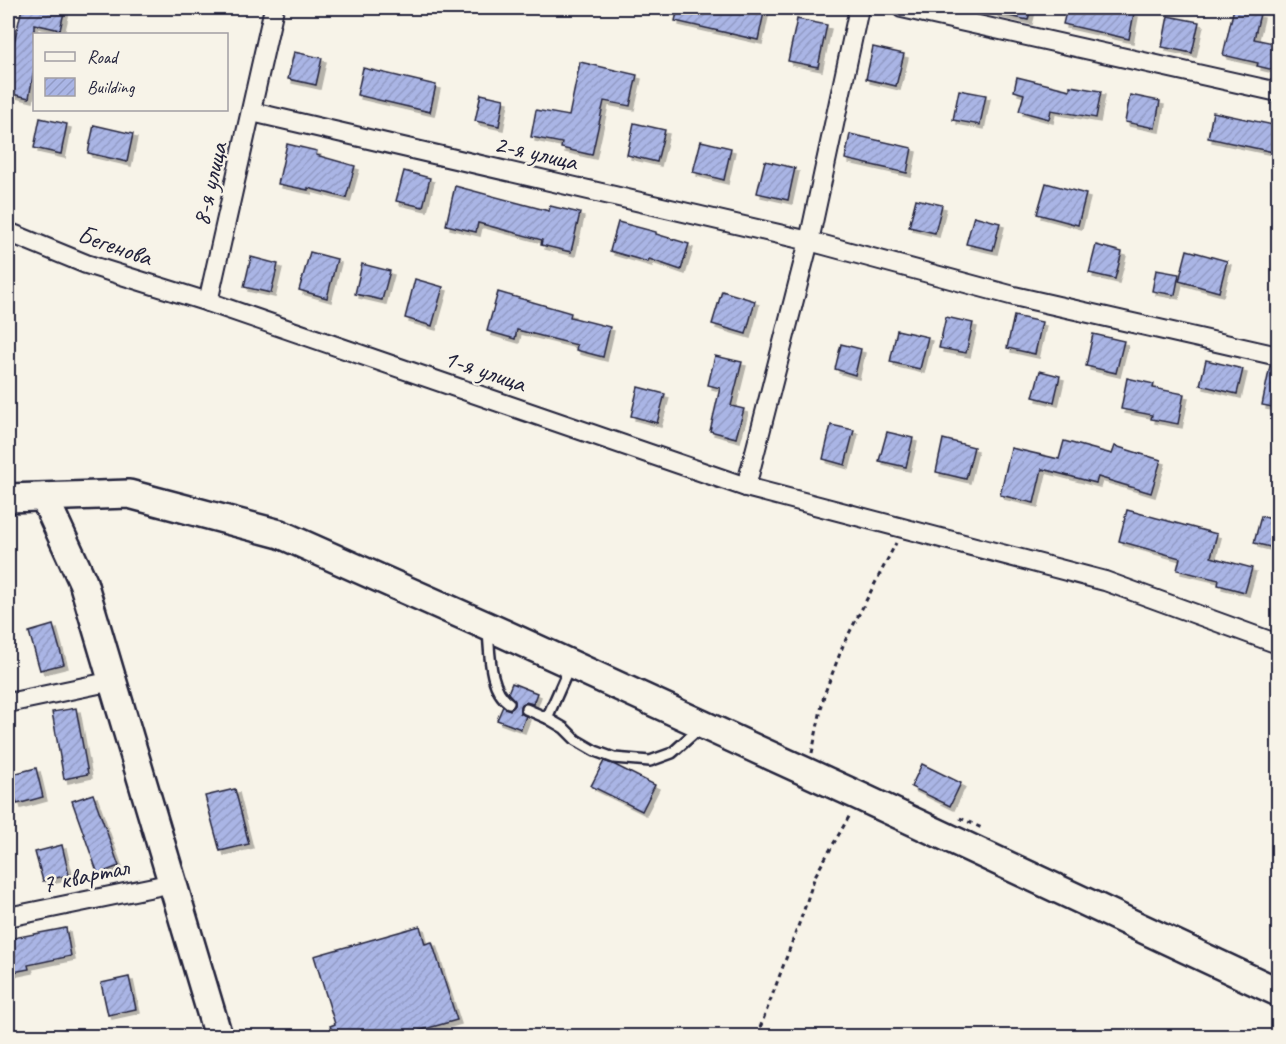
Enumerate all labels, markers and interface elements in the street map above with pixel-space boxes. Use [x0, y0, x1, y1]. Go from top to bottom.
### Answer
legend [33, 33, 228, 111]
text: Road [87, 46, 120, 68]
text: Building [87, 76, 136, 98]
street label: 2-я улица [491, 127, 582, 178]
street label: 8-я улица [184, 138, 235, 229]
street label: Бегенова [73, 217, 158, 274]
street label: 1-я улица [440, 341, 532, 400]
street label: 7 квартал [39, 850, 134, 901]

